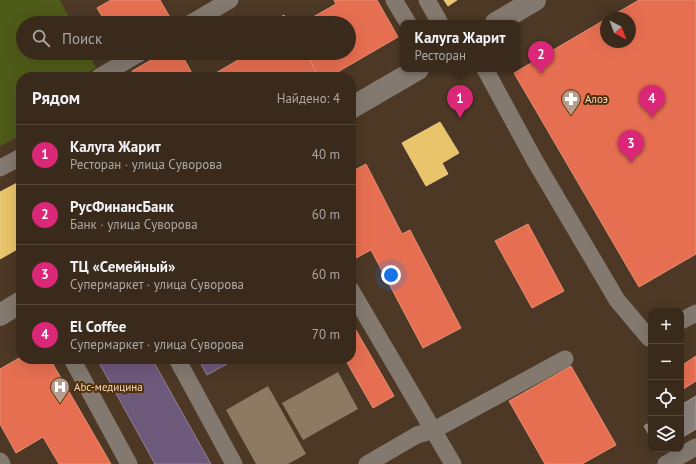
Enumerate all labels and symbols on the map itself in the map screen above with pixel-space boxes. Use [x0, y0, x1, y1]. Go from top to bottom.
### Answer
north arrow [600, 12, 636, 48]
pin: 2 [528, 41, 554, 74]
pin: 1 [447, 85, 473, 118]
pin: 4 [639, 85, 665, 118]
pharmacy icon: Алоэ [560, 88, 582, 116]
place label: Алоэ [585, 92, 608, 106]
pin: 3 [618, 130, 644, 163]
your location [381, 265, 401, 285]
hospital icon: Abc-медицина [49, 376, 71, 404]
place label: Abc-медицина [74, 380, 143, 394]

